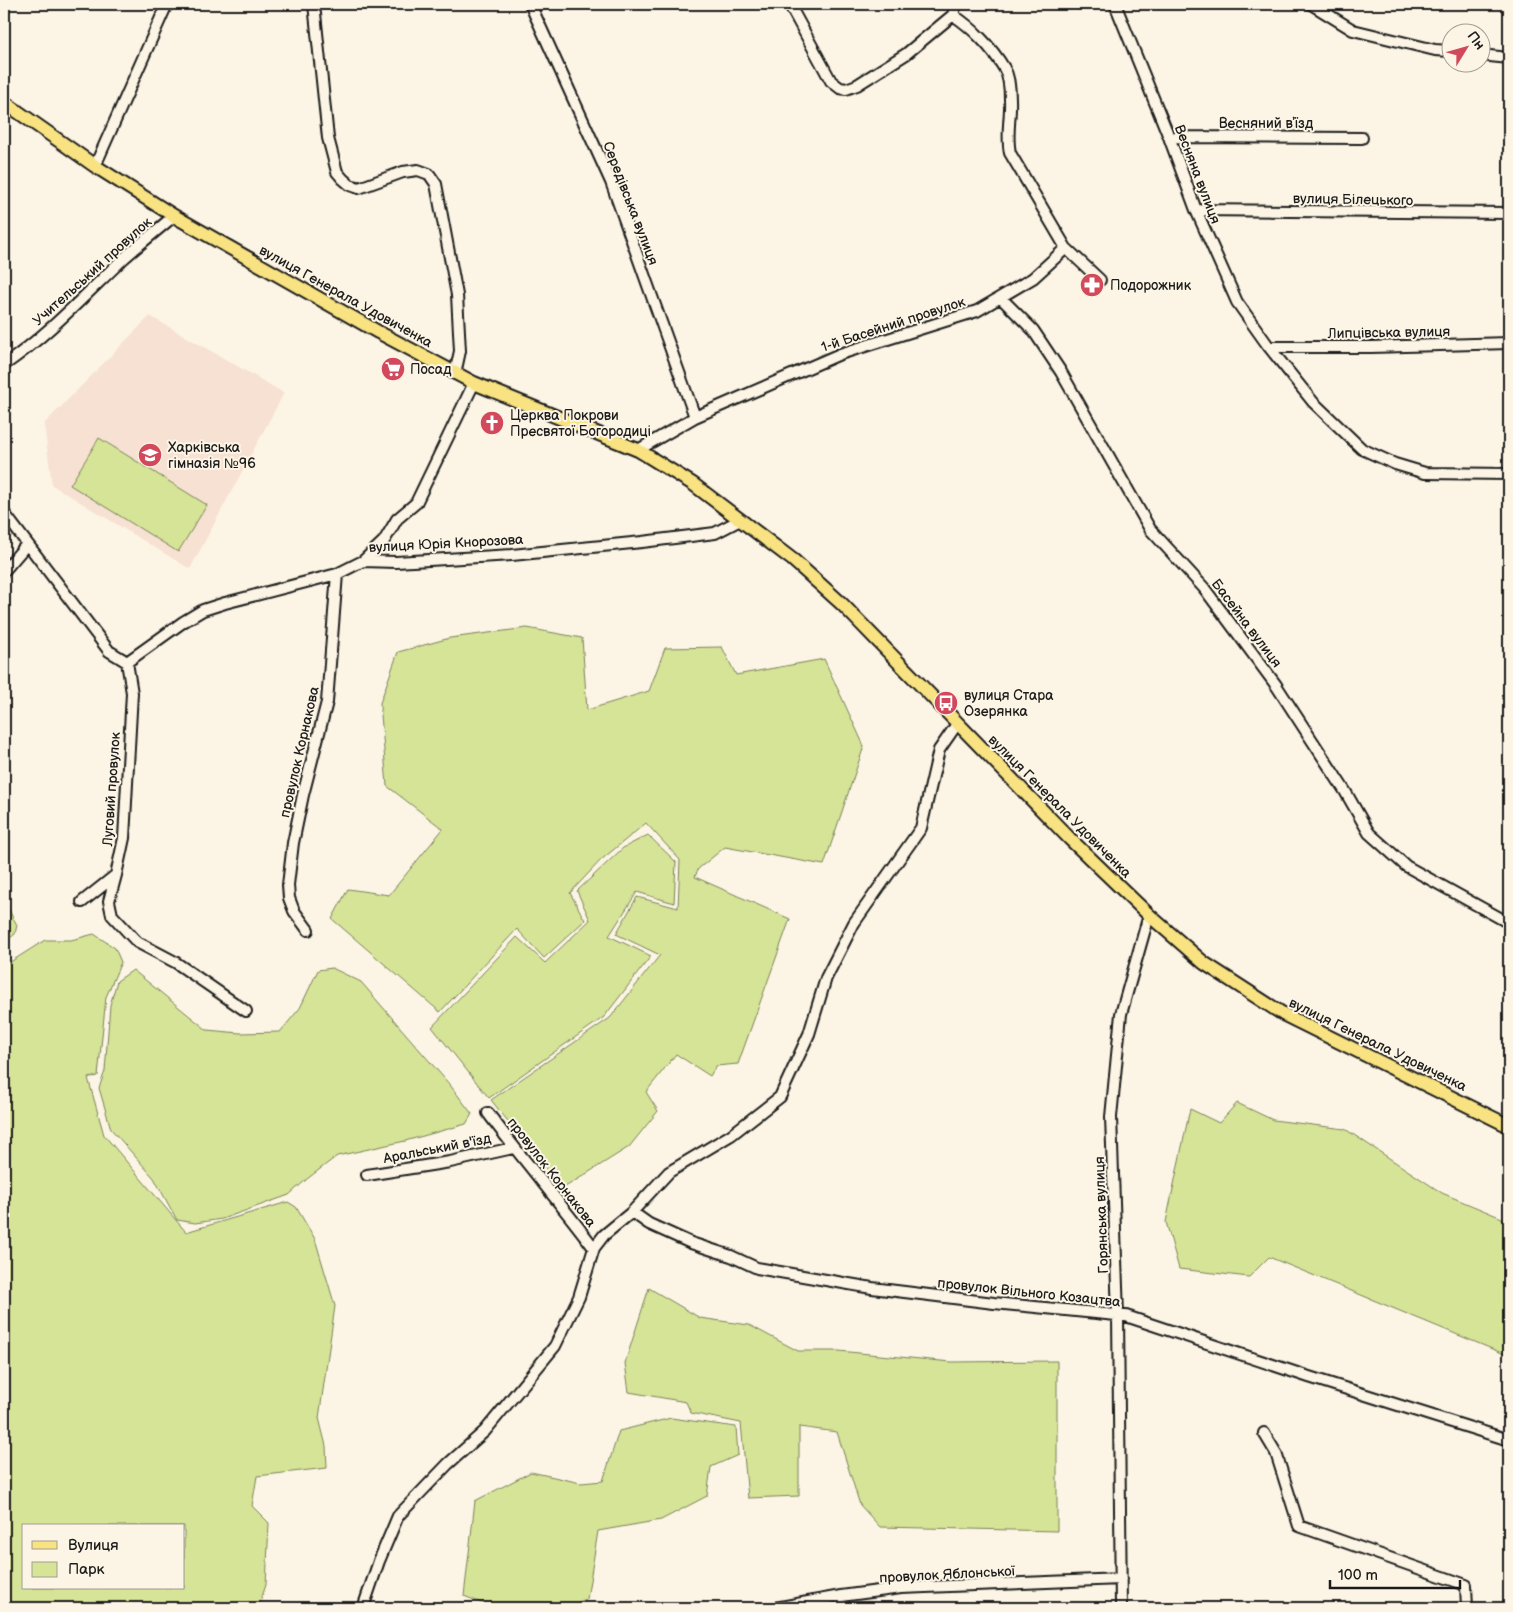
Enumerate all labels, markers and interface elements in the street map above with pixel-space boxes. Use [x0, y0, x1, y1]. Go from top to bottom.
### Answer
north arrow [1440, 22, 1490, 72]
text: Пн [1464, 28, 1488, 53]
street label: Весняний вʼїзд [1219, 115, 1314, 132]
street label: Весняна вулиця [1171, 122, 1224, 226]
street label: Середівська вулиця [599, 139, 662, 268]
street label: вулиця Білецького [1293, 190, 1413, 209]
street label: Учительський провулок [29, 213, 156, 329]
street label: вулиця Генерала Удовиченка [256, 242, 436, 352]
pharmacy icon: Подорожник [1079, 272, 1105, 298]
place label: Подорожник [1110, 277, 1192, 294]
street label: 1-й Басейний провулок [819, 293, 968, 356]
street label: Липцівська вулиця [1327, 323, 1451, 342]
supermarket icon: Посад [380, 356, 406, 382]
place label: Посад [410, 361, 452, 378]
place label: Церква Покрови Пресвятої Богородиці [510, 407, 651, 440]
church icon: Церква Покрови Пресвятої Богородиці [479, 410, 505, 436]
place label: Харківська гімназія №96 [168, 439, 256, 472]
school or university icon: Харківська гімназія №96 [137, 442, 163, 468]
street label: вулиця Юрія Кнорозова [368, 531, 525, 556]
street label: Басейна вулиця [1208, 576, 1285, 671]
street label: провулок Корнакова [276, 684, 323, 819]
place label: вулиця Стара Озерянка [964, 687, 1054, 720]
bus stop icon: вулиця Стара Озерянка [933, 690, 959, 716]
street label: Луговий провулок [99, 731, 124, 848]
street label: вулиця Генерала Удовиченка [985, 731, 1135, 882]
street label: вулиця Генерала Удовиченка [1286, 994, 1470, 1095]
street label: провулок Корнакова [504, 1114, 600, 1231]
street label: Аральський в'їзд [381, 1130, 493, 1167]
street label: Горянська вулиця [1091, 1156, 1112, 1274]
street label: провулок Вільного Козацтва [937, 1274, 1122, 1311]
legend [22, 1524, 185, 1590]
text: Вулиця [68, 1536, 119, 1555]
scale bar [1330, 1557, 1460, 1589]
text: Парк [68, 1560, 105, 1579]
street label: провулок Яблонської [879, 1562, 1016, 1587]
text: 100 m [1338, 1566, 1378, 1585]

